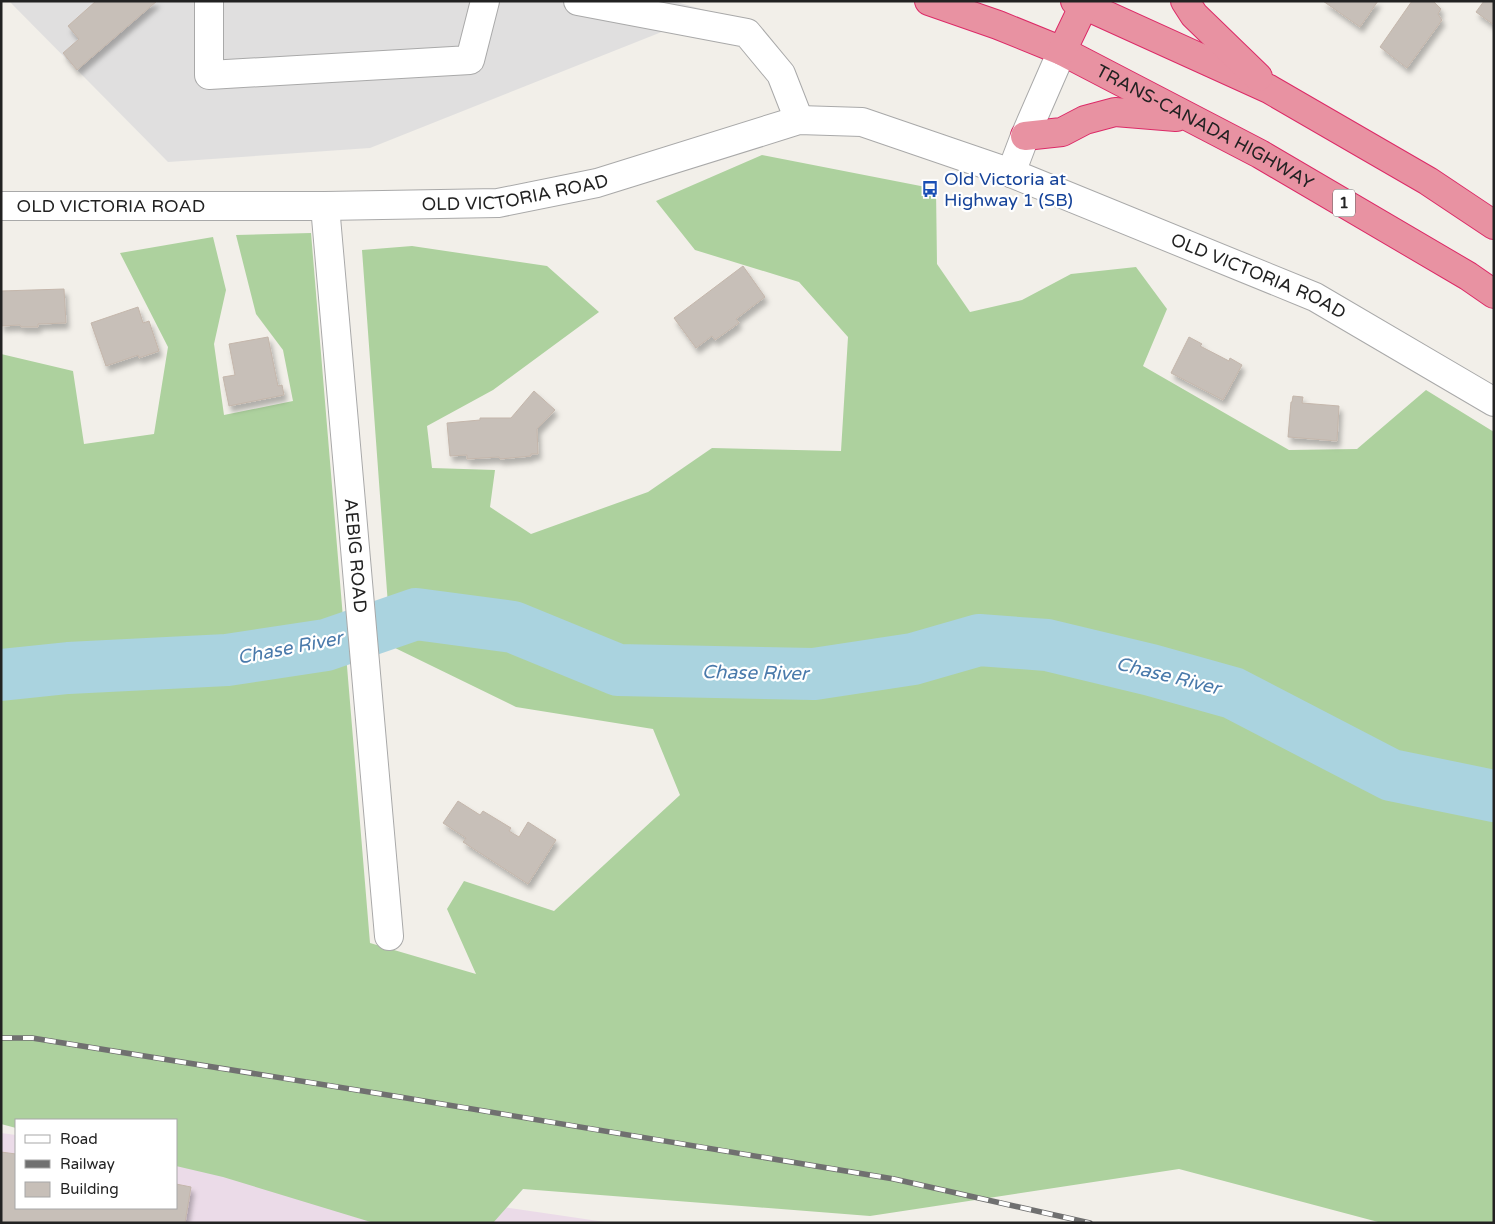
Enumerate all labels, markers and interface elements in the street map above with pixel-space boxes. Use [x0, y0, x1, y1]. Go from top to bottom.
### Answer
street label: TRANS-CANADA HIGHWAY [1093, 60, 1318, 194]
place label: Old Victoria at Highway 1 (SB) [944, 168, 1073, 211]
street label: OLD VICTORIA ROAD [421, 169, 611, 215]
bus stop icon: Old Victoria at Highway 1 (SB) [920, 179, 940, 199]
road number: 1 [1333, 190, 1355, 217]
street label: OLD VICTORIA ROAD [17, 195, 205, 217]
street label: OLD VICTORIA ROAD [1168, 228, 1350, 324]
street label: AEBIG ROAD [340, 497, 372, 614]
water label: Chase River [236, 627, 347, 669]
water label: Chase River [1114, 652, 1225, 700]
water label: Chase River [702, 661, 811, 685]
legend [15, 1119, 178, 1209]
text: Road [60, 1130, 98, 1148]
text: Railway [60, 1155, 115, 1173]
text: Building [60, 1180, 119, 1198]

